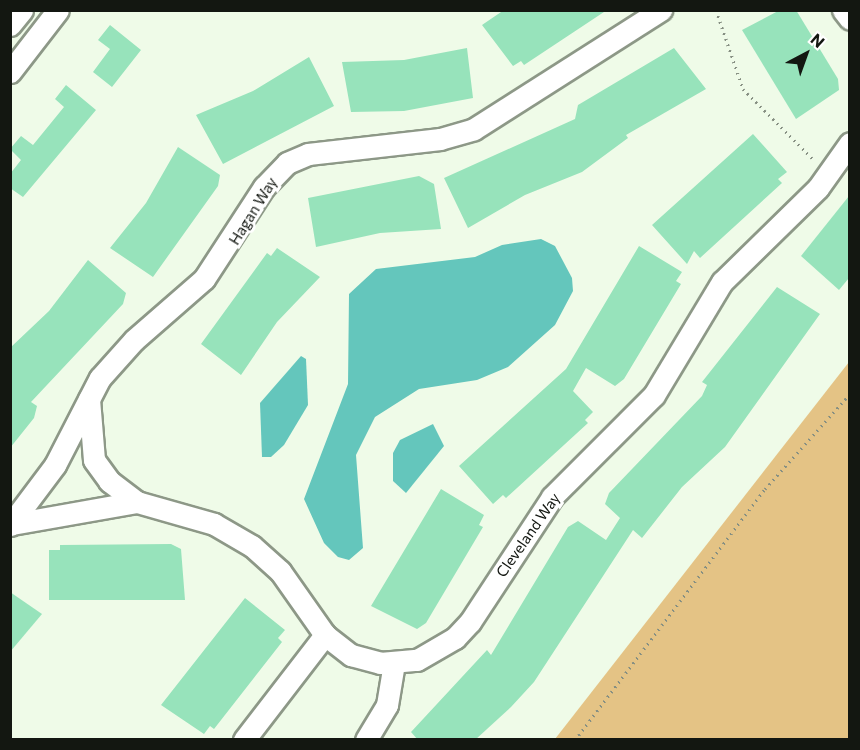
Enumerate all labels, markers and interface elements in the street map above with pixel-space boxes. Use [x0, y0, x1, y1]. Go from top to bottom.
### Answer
north arrow [776, 24, 836, 84]
text: N [807, 29, 829, 51]
street label: Hagan Way [225, 174, 281, 248]
street label: Cleveland Way [492, 489, 564, 581]

